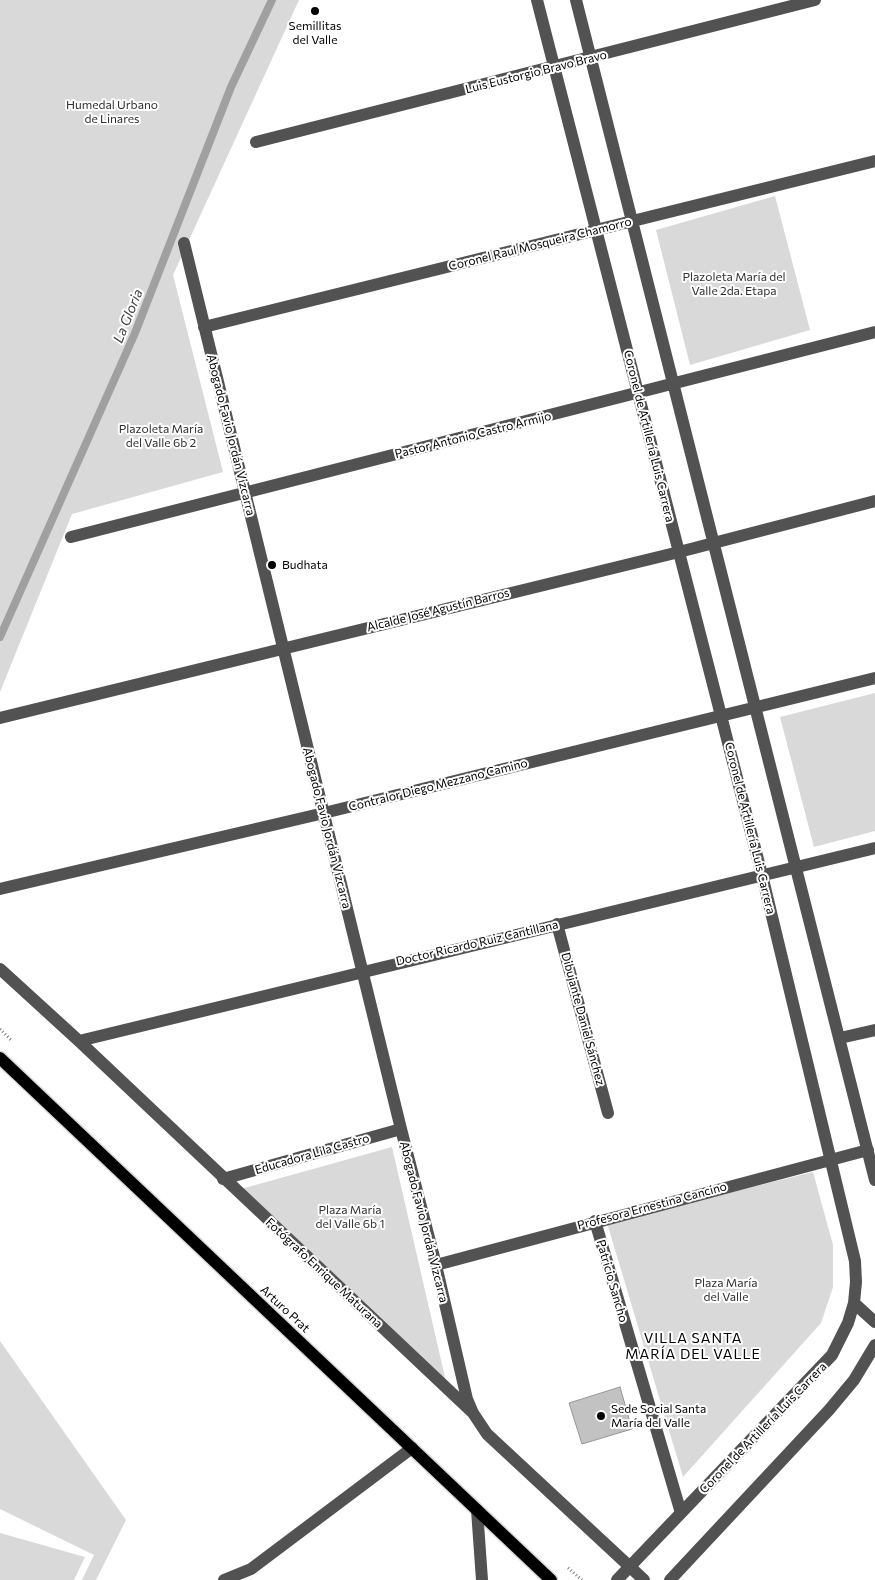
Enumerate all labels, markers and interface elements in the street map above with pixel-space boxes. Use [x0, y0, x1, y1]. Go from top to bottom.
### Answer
marker: Semillitas del Valle [309, 5, 321, 17]
place label: Semillitas del Valle [289, 19, 341, 47]
street label: Luis Eustorgio Bravo Bravo [464, 47, 608, 97]
park label: Humedal Urbano de Linares [66, 98, 158, 126]
street label: Coronel Raul Mosqueira Chamorro [447, 214, 633, 274]
park label: Plazoleta María del Valle 2da. Etapa [682, 270, 786, 298]
water label: La Gloria [110, 287, 146, 345]
street label: Coronel de Artillería Luis Carrera [621, 348, 677, 524]
street label: Abogado Favio Jordán Vizcarra [204, 353, 258, 517]
street label: Pastor Antonio Castro Armijo [393, 409, 553, 461]
park label: Plazoleta María del Valle 6b 2 [119, 422, 203, 450]
place label: Budhata [282, 558, 328, 572]
marker: Budhata [266, 559, 278, 571]
street label: Alcalde José Agustín Barros [365, 585, 511, 635]
street label: Coronel de Artillería Luis Carrera [722, 740, 778, 916]
street label: Abogado Favio Jordán Vizcarra [300, 746, 354, 910]
street label: Contralor Diego Mezzano Camino [347, 756, 529, 814]
street label: Doctor Ricardo Ruiz Cantillana [394, 917, 560, 969]
street label: Dibujante Daniel Sánchez [558, 951, 608, 1087]
street label: Educadora Lila Castro [253, 1131, 371, 1177]
street label: Abogado Favio Jordán Vizcarra [397, 1140, 451, 1304]
street label: Profesora Ernestina Cancino [576, 1179, 728, 1233]
park label: Plaza María del Valle 6b 1 [315, 1203, 385, 1231]
street label: Fotógrafo Enrique Maturana [263, 1215, 385, 1331]
street label: Patricio Sancho [593, 1238, 631, 1324]
park label: Plaza María del Valle [694, 1276, 758, 1304]
street label: Arturo Prat [257, 1283, 313, 1335]
district label: VILLA SANTA MARÍA DEL VALLE [623, 1330, 763, 1362]
street label: Coronel de Artillería Luis Carrera [696, 1359, 830, 1497]
place label: Sede Social Santa María del Valle [611, 1402, 706, 1430]
marker: Sede Social Santa María del Valle [595, 1410, 607, 1422]

